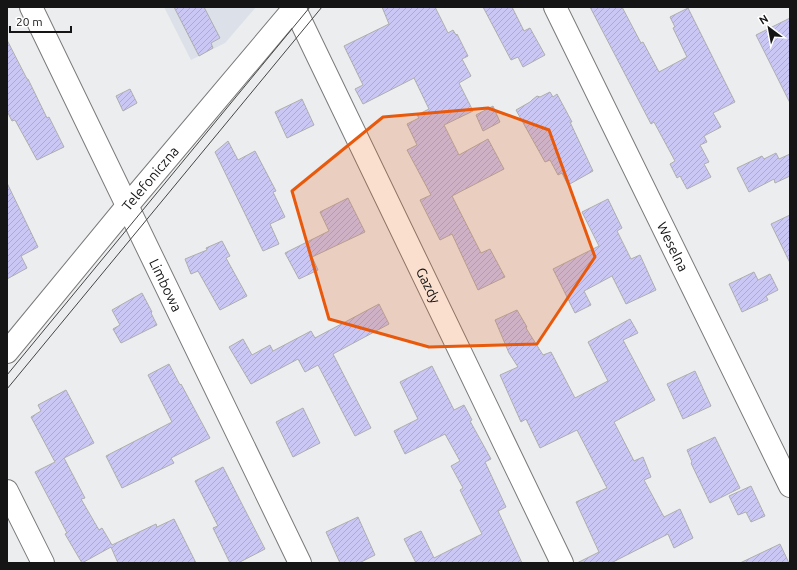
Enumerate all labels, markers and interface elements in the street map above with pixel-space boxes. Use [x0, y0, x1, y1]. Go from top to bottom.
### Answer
scale bar [10, 8, 71, 34]
north arrow [749, 8, 789, 48]
text: N [757, 12, 770, 27]
text: 20 m [16, 15, 43, 28]
street label: Telefoniczna [119, 143, 182, 214]
street label: Weselna [654, 219, 691, 274]
street label: Limbowa [146, 256, 185, 314]
street label: Gazdy [413, 265, 444, 306]

